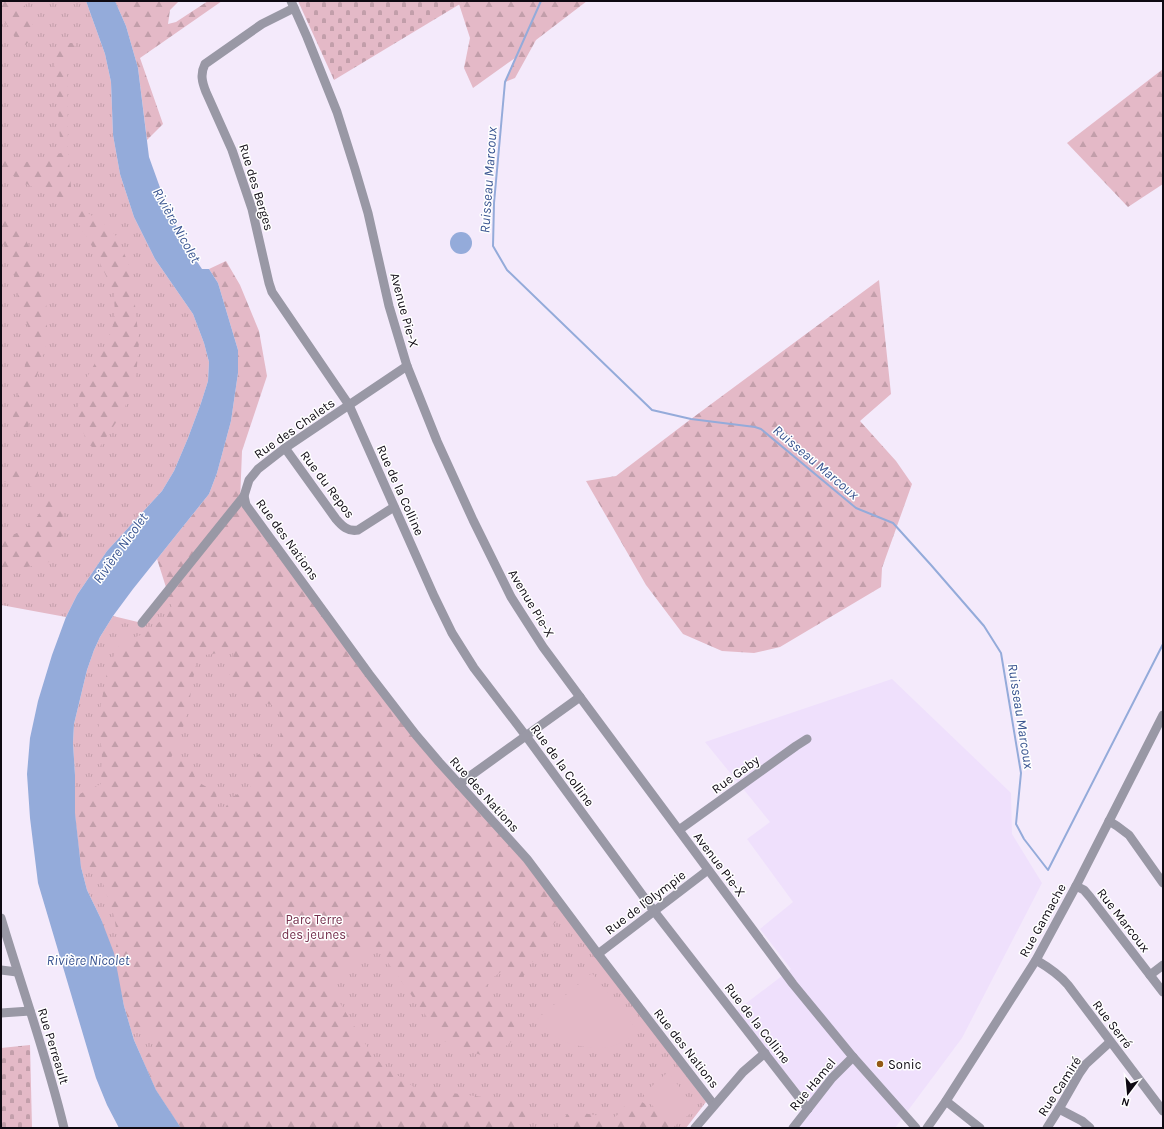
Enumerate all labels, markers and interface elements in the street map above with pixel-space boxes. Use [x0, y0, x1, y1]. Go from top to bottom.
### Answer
water label: Ruisseau Marcoux [476, 126, 501, 234]
street label: Rue des Berges [236, 142, 277, 233]
water label: Rivière Nicolet [149, 185, 204, 266]
street label: Avenue Pie-X [387, 271, 422, 349]
street label: Rue des Chalets [251, 395, 338, 462]
water label: Ruisseau Marcoux [769, 422, 862, 503]
street label: Rue de la Colline [374, 443, 427, 538]
street label: Rue du Repos [297, 448, 358, 521]
street label: Rue des Nations [253, 496, 322, 583]
water label: Rivière Nicolet [89, 510, 152, 587]
street label: Avenue Pie-X [505, 567, 558, 640]
water label: Ruisseau Marcoux [1004, 662, 1037, 771]
street label: Rue de la Colline [528, 721, 598, 809]
street label: Rue Gaby [709, 752, 762, 797]
street label: Rue des Nations [447, 753, 523, 835]
street label: Avenue Pie-X [691, 829, 749, 899]
street label: Rue de l'Olympie [602, 867, 689, 938]
street label: Rue Gamache [1016, 881, 1069, 960]
street label: Rue Marcoux [1094, 885, 1153, 955]
park label: Parc Terre des jeunes [282, 912, 346, 942]
water label: Rivière Nicolet [47, 952, 130, 969]
street label: Rue de la Colline [722, 980, 794, 1067]
street label: Rue Serré [1090, 997, 1136, 1052]
street label: Rue Perreault [35, 1006, 72, 1086]
street label: Rue des Nations [651, 1006, 722, 1091]
street label: Rue Camiré [1035, 1053, 1084, 1119]
street label: Rue Hamel [786, 1055, 839, 1114]
place label: Sonic [888, 1057, 921, 1072]
marker: Sonic [875, 1059, 885, 1069]
north arrow [1108, 1073, 1148, 1113]
text: N [1120, 1095, 1131, 1109]

